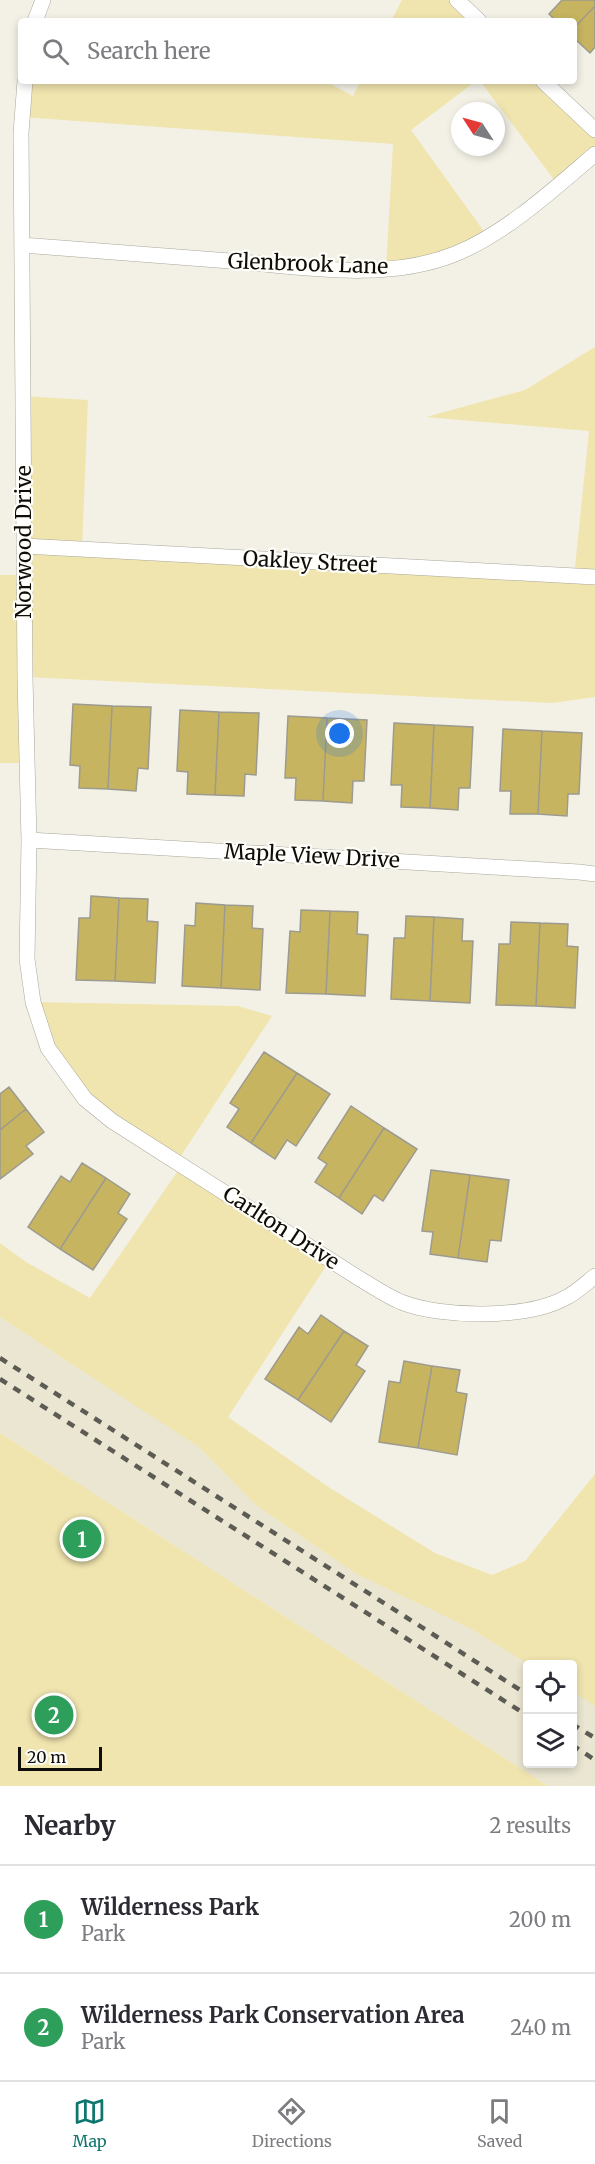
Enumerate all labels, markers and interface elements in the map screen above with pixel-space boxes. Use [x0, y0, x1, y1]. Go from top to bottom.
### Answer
search box [18, 18, 577, 84]
icon: search [39, 35, 72, 68]
text: Search here [87, 37, 210, 65]
north arrow [451, 102, 505, 156]
street label: Glenbrook Lane [227, 247, 389, 280]
street label: Norwood Drive [10, 465, 37, 619]
street label: Oakley Street [242, 544, 378, 579]
your location [325, 719, 354, 748]
street label: Maple View Drive [223, 837, 401, 874]
street label: Carlton Drive [218, 1180, 345, 1275]
pin: 1 [62, 1516, 101, 1562]
map controls [523, 1660, 577, 1768]
button: locate [523, 1660, 577, 1714]
pin: 2 [34, 1692, 74, 1738]
button: layers [523, 1714, 577, 1768]
scale bar [18, 1744, 102, 1772]
text: 20 m [27, 1747, 66, 1767]
text: Nearby [24, 1809, 116, 1842]
text: 2 results [489, 1813, 571, 1838]
text: Wilderness Park [81, 1893, 259, 1921]
text: 1 [39, 1907, 48, 1932]
text: 200 m [509, 1907, 571, 1932]
text: Park [81, 1921, 125, 1946]
text: Wilderness Park Conservation Area [81, 2001, 465, 2029]
text: 2 [38, 2015, 49, 2040]
text: 240 m [510, 2015, 571, 2040]
text: Park [81, 2029, 125, 2054]
tab: Map [73, 2095, 107, 2151]
tab: Directions [252, 2095, 332, 2151]
tab: Saved [477, 2095, 522, 2151]

